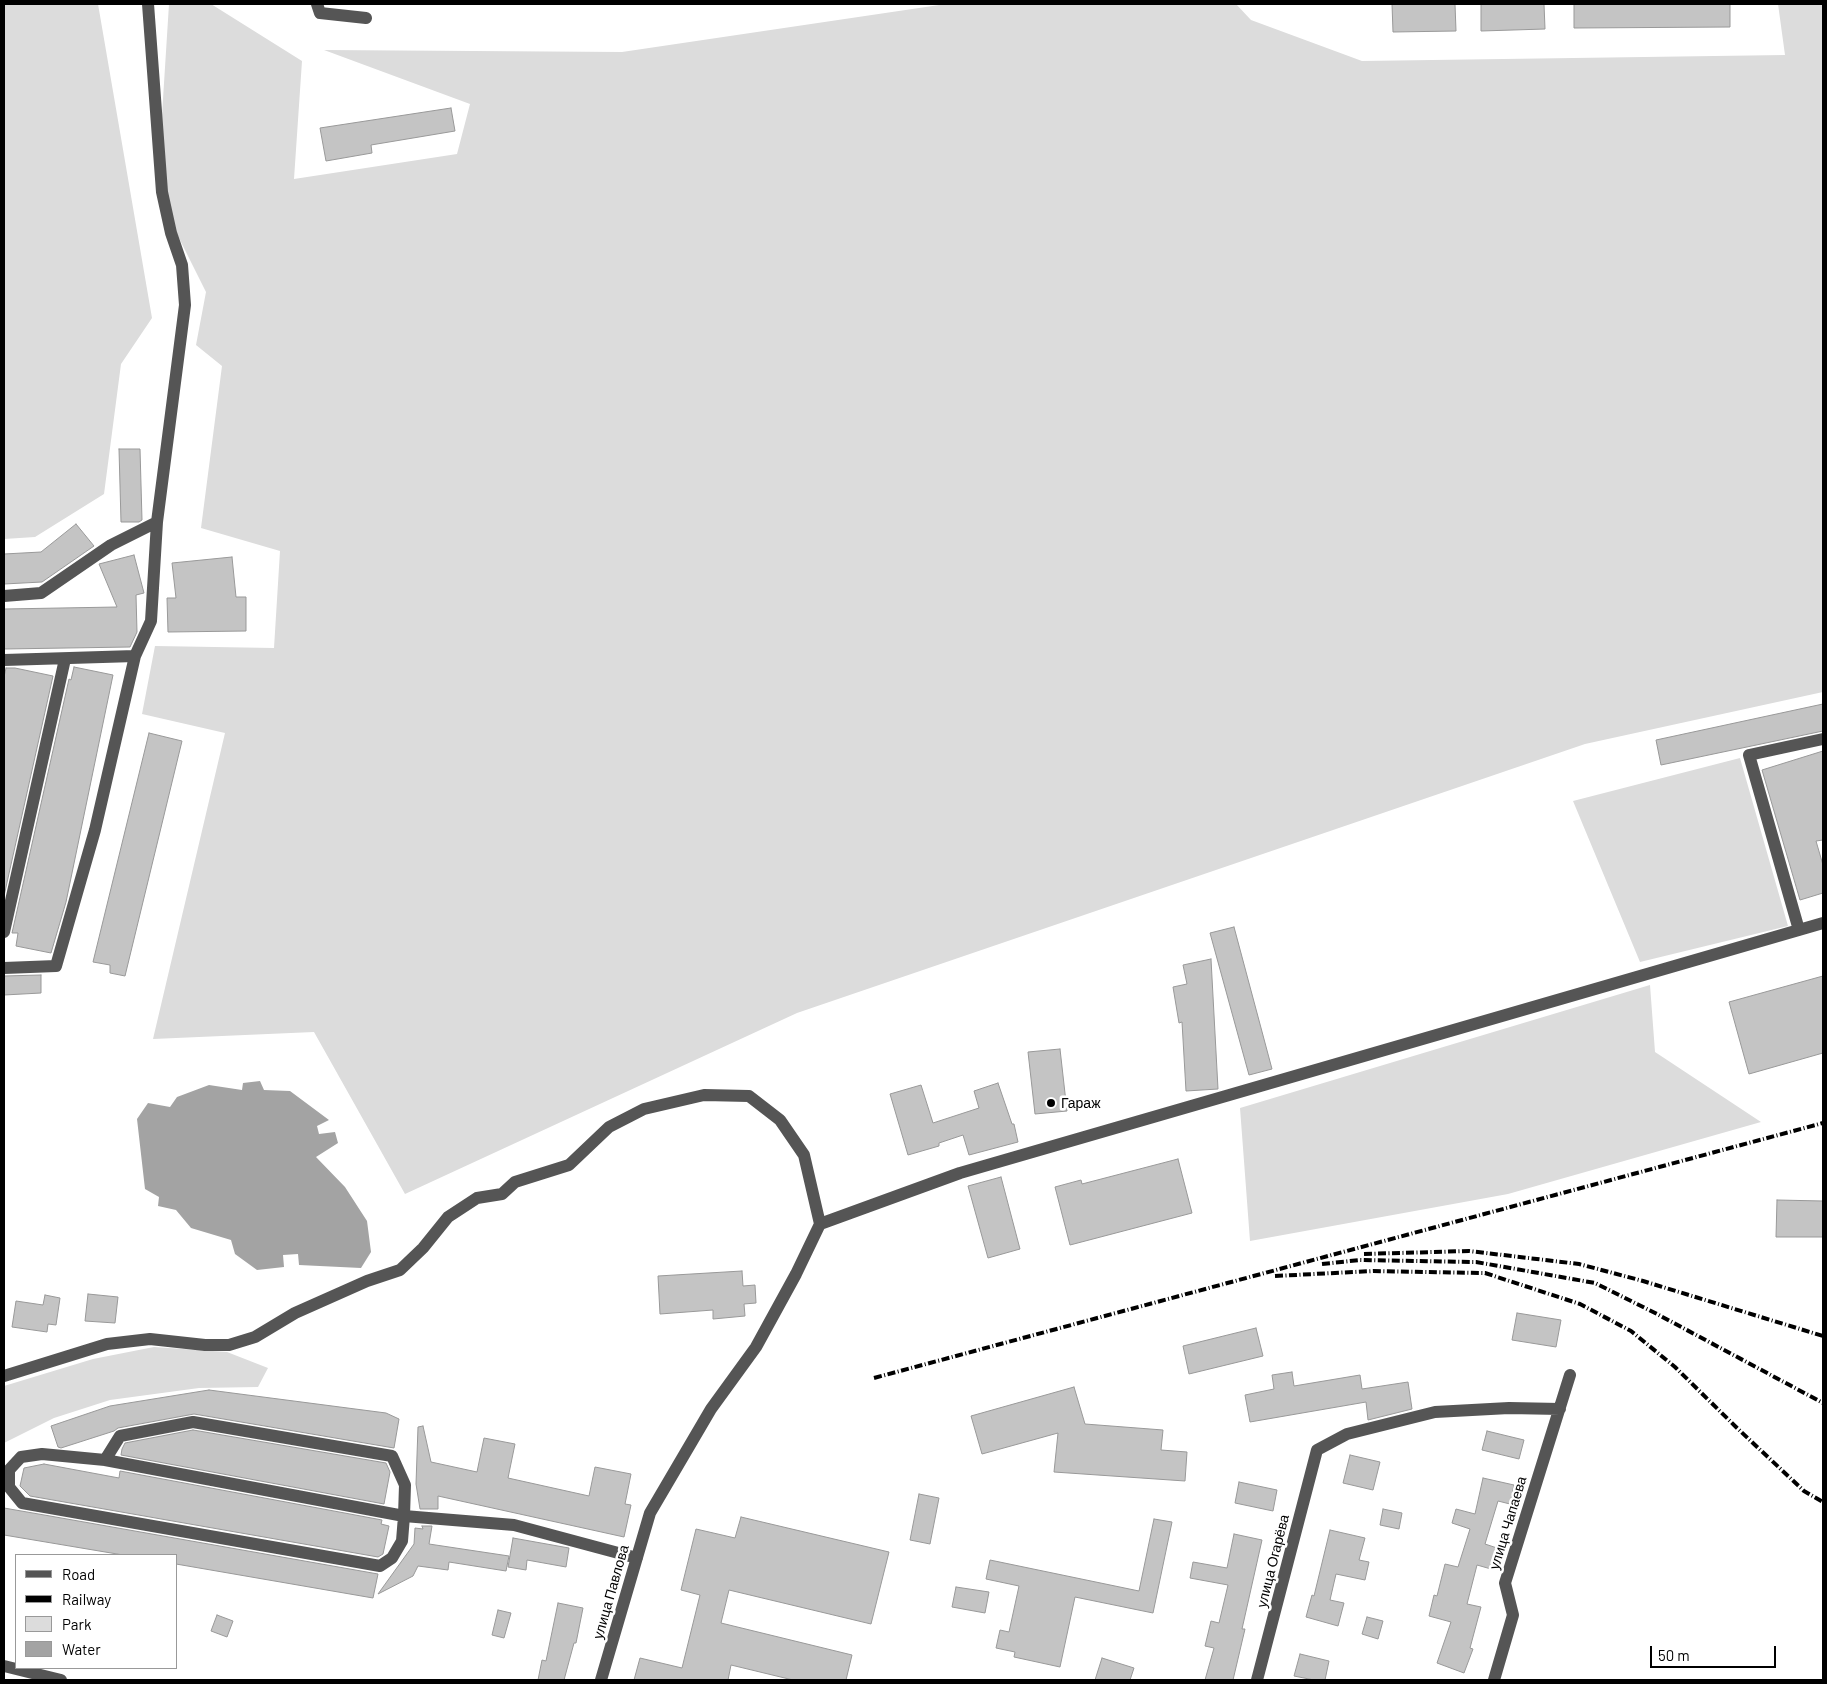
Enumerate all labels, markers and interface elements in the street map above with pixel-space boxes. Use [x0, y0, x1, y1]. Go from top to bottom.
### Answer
place label: Гараж [1061, 1095, 1101, 1111]
marker: Гараж [1045, 1097, 1057, 1109]
street label: улица Чапаева [1486, 1474, 1530, 1572]
street label: улица Огарёва [1253, 1513, 1293, 1609]
street label: улица Павлова [589, 1543, 633, 1641]
legend [15, 1554, 178, 1669]
text: Road [62, 1565, 95, 1583]
text: Railway [62, 1590, 111, 1608]
text: Park [62, 1615, 91, 1633]
scale bar [1652, 1636, 1778, 1668]
text: Water [62, 1640, 101, 1658]
text: 50 m [1658, 1646, 1690, 1664]

